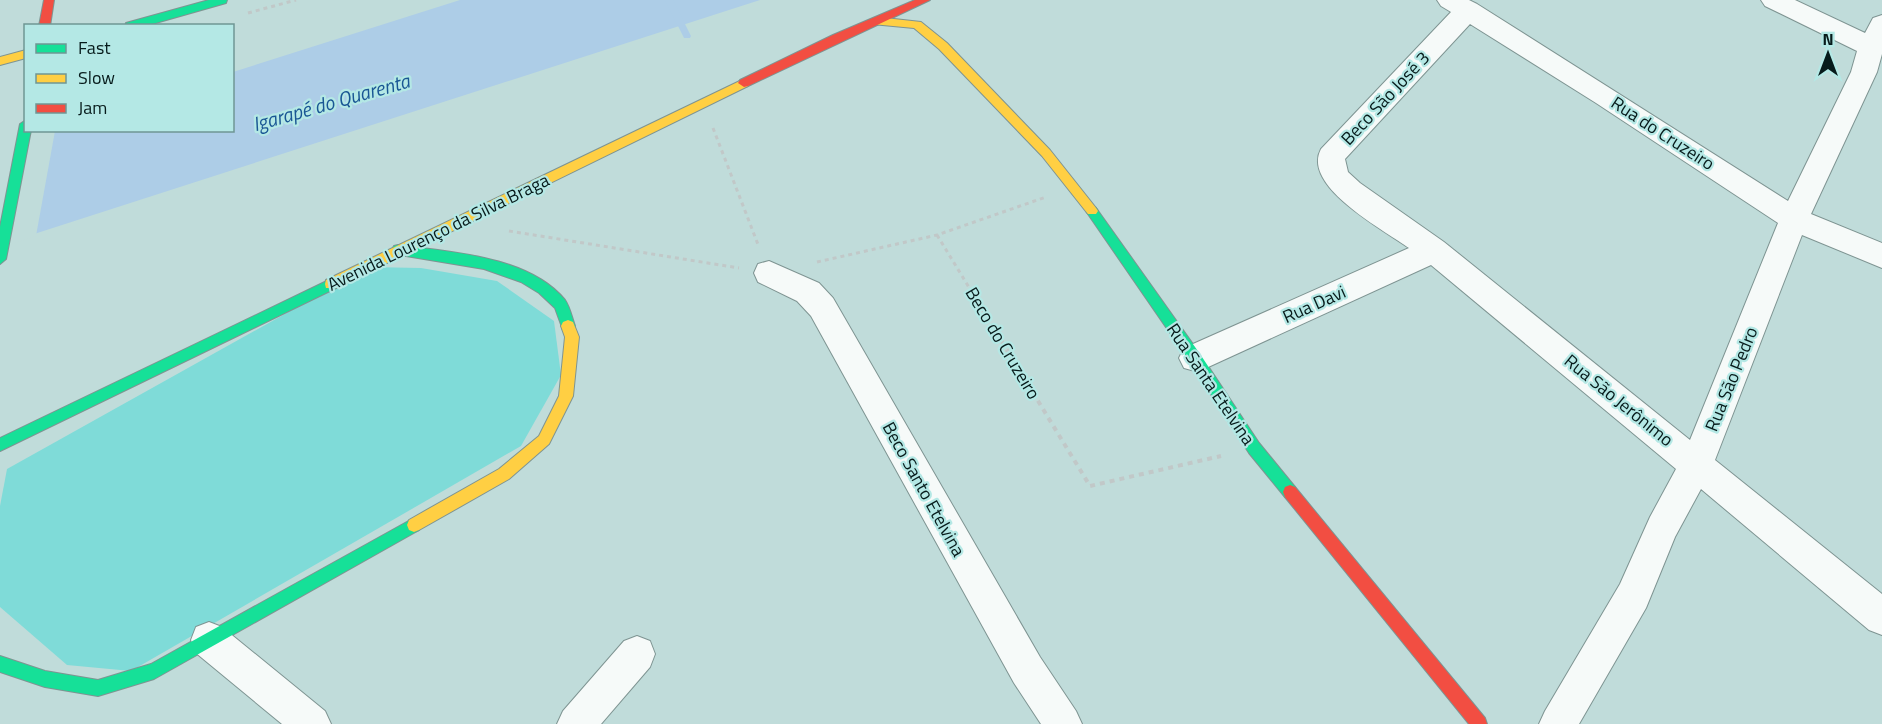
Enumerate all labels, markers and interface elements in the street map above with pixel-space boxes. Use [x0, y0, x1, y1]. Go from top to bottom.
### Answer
legend [24, 24, 234, 132]
north arrow [1798, 24, 1858, 84]
text: N [1822, 27, 1834, 51]
text: Fast [78, 34, 111, 61]
street label: Beco São José 3 [1334, 45, 1436, 151]
text: Slow [78, 64, 115, 91]
water label: Igarapé do Quarenta [249, 65, 414, 139]
street label: Rua do Cruzeiro [1606, 89, 1720, 177]
text: Jam [78, 94, 107, 121]
street label: Avenida Lourenço da Silva Braga [322, 166, 554, 298]
street label: Rua Davi [1278, 278, 1350, 330]
street label: Beco do Cruzeiro [959, 282, 1047, 404]
street label: Rua Santa Etelvina [1160, 318, 1262, 450]
street label: Rua São Pedro [1698, 323, 1764, 435]
street label: Rua São Jerônimo [1559, 347, 1679, 453]
street label: Beco Santo Etelvina [876, 417, 972, 561]

